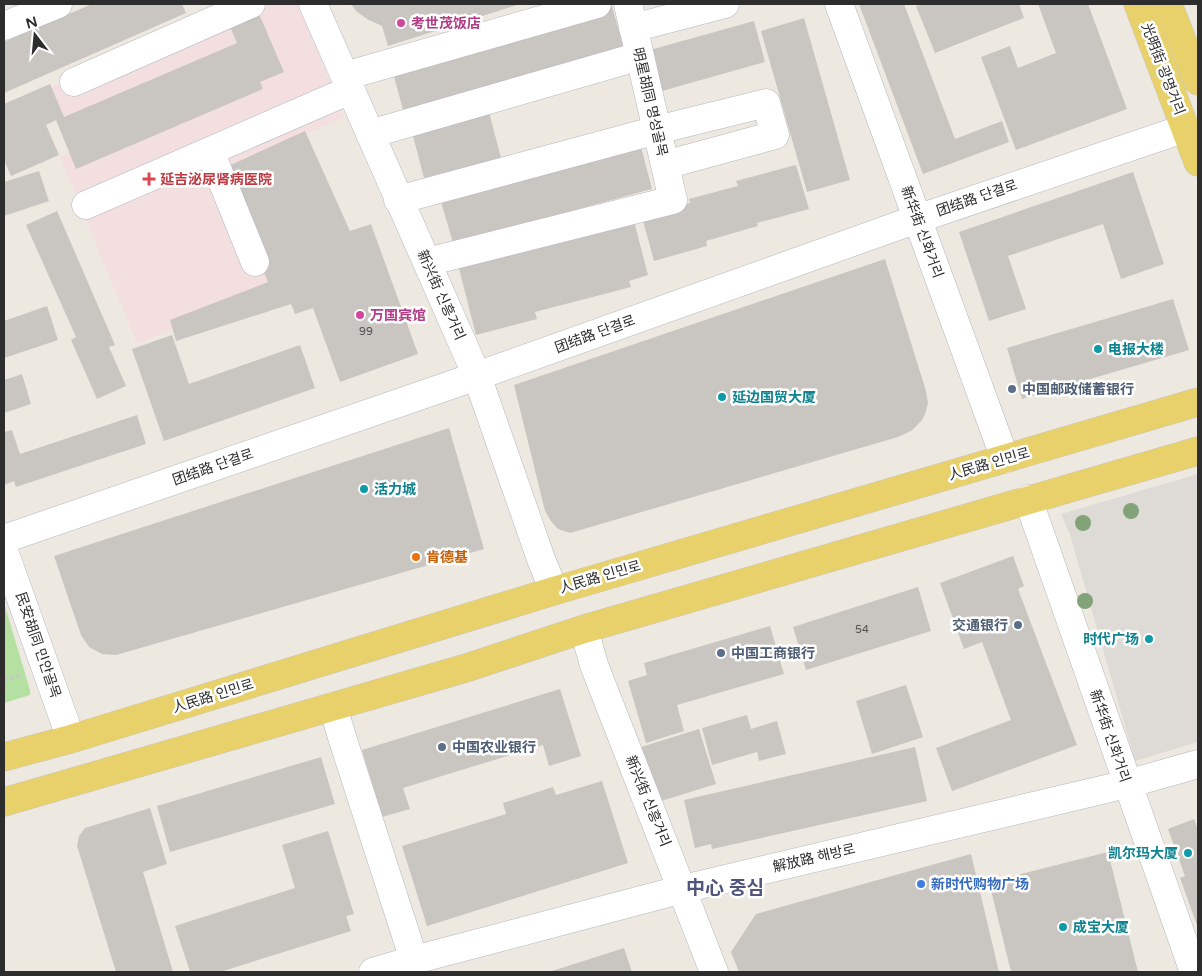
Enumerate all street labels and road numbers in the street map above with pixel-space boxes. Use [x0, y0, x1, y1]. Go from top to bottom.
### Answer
street label: 光明街 광명거리 [1138, 21, 1188, 117]
street label: 明星胡同 명성골목 [629, 46, 671, 158]
street label: 团结路 단결로 [934, 176, 1020, 220]
street label: 新华街 신화거리 [897, 183, 947, 281]
street label: 新兴街 신흥거리 [413, 247, 469, 343]
street label: 团结路 단결로 [552, 312, 638, 356]
street label: 人民路 인민로 [946, 444, 1032, 484]
street label: 团结路 단결로 [170, 445, 256, 489]
street label: 人民路 인민로 [557, 557, 643, 597]
street label: 民安胡同 민안골목 [12, 590, 64, 700]
street label: 人民路 인민로 [170, 676, 256, 716]
street label: 新华街 신화거리 [1086, 687, 1134, 785]
street label: 新兴街 신흥거리 [622, 753, 674, 849]
street label: 解放路 해방로 [771, 840, 857, 876]

